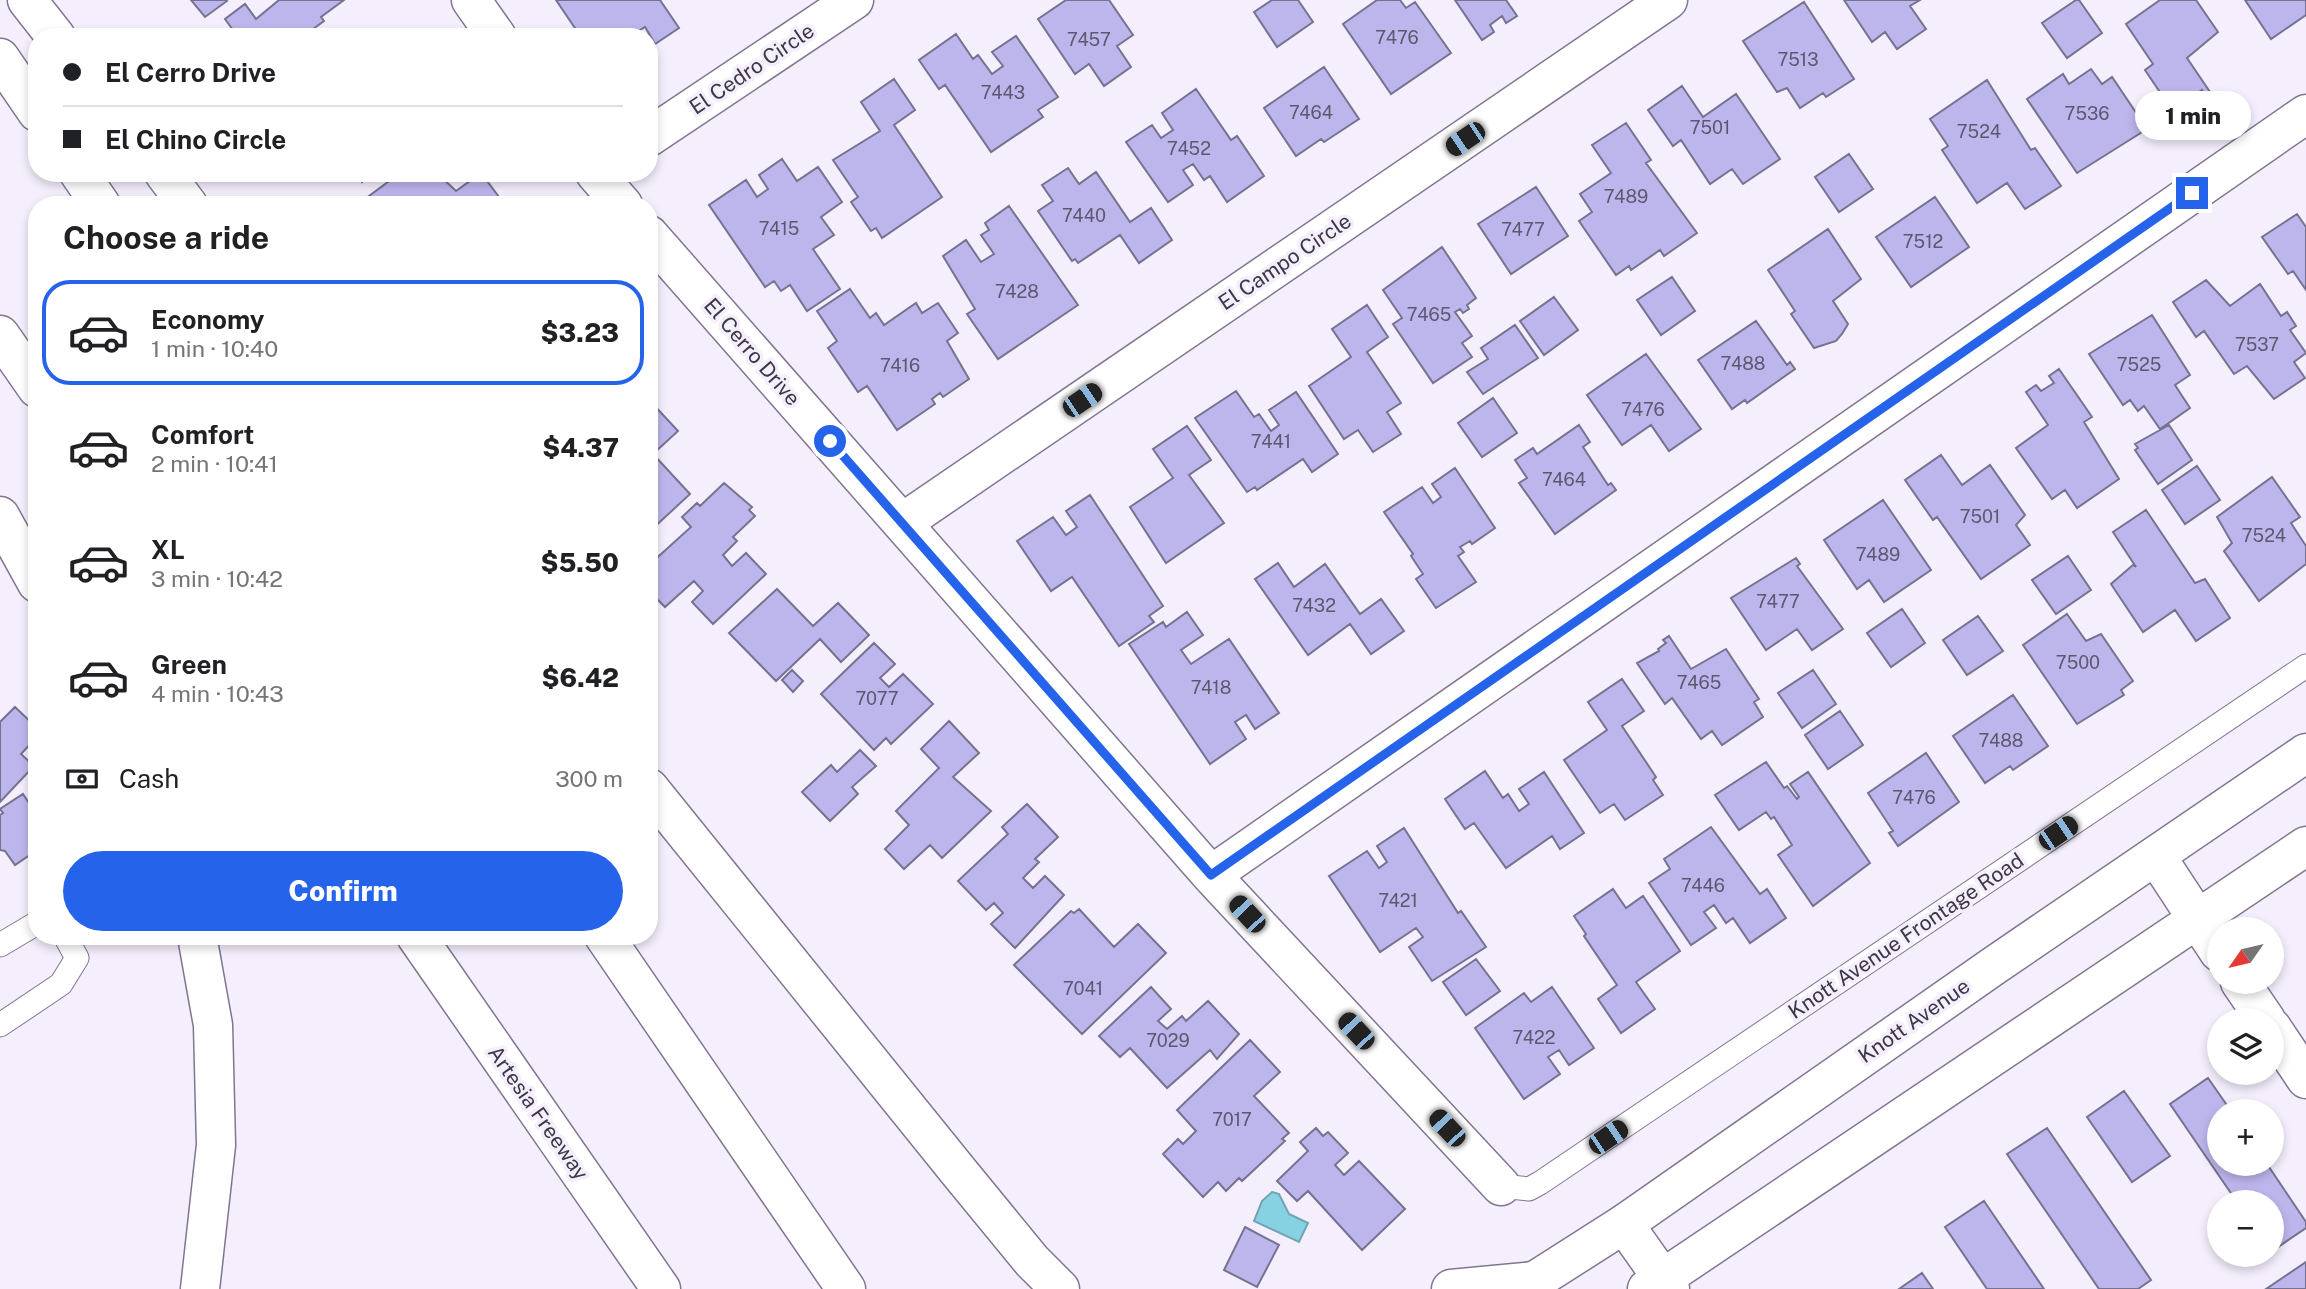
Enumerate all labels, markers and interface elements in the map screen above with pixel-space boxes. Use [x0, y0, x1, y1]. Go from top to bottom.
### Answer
street label: El Cedro Circle [685, 18, 819, 119]
house number: 7476 [1375, 27, 1419, 48]
house number: 7457 [1067, 29, 1111, 50]
house number: 7513 [1777, 49, 1819, 70]
text: El Cerro Drive [105, 57, 276, 88]
house number: 7443 [981, 82, 1025, 103]
callout: 1 min [2134, 92, 2250, 140]
house number: 7464 [1289, 102, 1333, 123]
text: 1 min [2165, 102, 2221, 129]
house number: 7536 [2065, 103, 2109, 124]
house number: 7501 [1690, 117, 1730, 138]
car [1442, 119, 1489, 159]
house number: 7524 [1957, 121, 2001, 142]
text: El Chino Circle [105, 124, 286, 155]
house number: 7452 [1167, 138, 1211, 159]
route end [2176, 177, 2208, 209]
house number: 7489 [1604, 186, 1648, 207]
house number: 7440 [1062, 205, 1106, 226]
street label: El Campo Circle [1214, 208, 1356, 315]
house number: 7415 [759, 218, 799, 239]
text: Choose a ride [63, 219, 269, 256]
house number: 7477 [1501, 219, 1545, 240]
house number: 7512 [1903, 231, 1943, 252]
house number: 7428 [995, 281, 1039, 302]
street label: El Cerro Drive [699, 293, 806, 410]
icon: car [67, 301, 130, 364]
text: Economy [151, 304, 264, 335]
house number: 7465 [1407, 304, 1451, 325]
text: $3.23 [541, 317, 619, 348]
house number: 7537 [2235, 334, 2279, 355]
text: 1 min · 10:40 [151, 335, 278, 362]
house number: 7488 [1721, 353, 1765, 374]
house number: 7525 [2117, 354, 2161, 375]
house number: 7416 [880, 355, 920, 376]
car [1059, 380, 1106, 420]
house number: 7476 [1621, 399, 1665, 420]
icon: car [67, 416, 130, 479]
text: Comfort [151, 419, 254, 450]
route start [814, 425, 846, 457]
house number: 7441 [1251, 431, 1291, 452]
text: $4.37 [542, 432, 619, 463]
text: 2 min · 10:41 [151, 450, 278, 477]
house number: 7464 [1542, 469, 1586, 490]
house number: 7501 [1960, 506, 2000, 527]
house number: 7524 [2242, 525, 2286, 546]
icon: car [67, 531, 130, 594]
text: XL [151, 534, 185, 565]
house number: 7489 [1856, 544, 1900, 565]
text: $5.50 [540, 547, 619, 578]
text: 3 min · 10:42 [151, 565, 283, 592]
house number: 7477 [1756, 591, 1800, 612]
house number: 7432 [1292, 595, 1336, 616]
icon: car [67, 646, 130, 709]
text: Green [151, 649, 227, 680]
house number: 7500 [2056, 652, 2100, 673]
text: $6.42 [542, 662, 619, 693]
house number: 7465 [1677, 672, 1721, 693]
house number: 7418 [1191, 677, 1231, 698]
text: 4 min · 10:43 [151, 680, 284, 707]
house number: 7077 [856, 688, 899, 709]
house number: 7488 [1979, 730, 2023, 751]
icon: cash [63, 760, 101, 798]
text: Cash [119, 763, 179, 794]
text: 300 m [555, 765, 623, 792]
house number: 7476 [1892, 787, 1936, 808]
car [2035, 813, 2082, 853]
street label: Knott Avenue Frontage Road [1783, 848, 2029, 1024]
button: Confirm [63, 851, 623, 931]
house number: 7446 [1681, 875, 1725, 896]
house number: 7421 [1378, 890, 1418, 911]
car [1225, 891, 1270, 937]
north arrow [2207, 917, 2284, 994]
map controls [2207, 917, 2284, 1267]
street label: Knott Avenue [1853, 973, 1975, 1069]
house number: 7041 [1063, 978, 1103, 999]
car [1334, 1008, 1379, 1054]
button: layers [2207, 1008, 2284, 1085]
house number: 7422 [1512, 1027, 1556, 1048]
house number: 7029 [1146, 1030, 1190, 1051]
street label: Artesia Freeway [483, 1041, 594, 1185]
button: + [2207, 1099, 2284, 1176]
car [1425, 1105, 1470, 1151]
house number: 7017 [1212, 1109, 1252, 1130]
car [1585, 1117, 1632, 1157]
button: − [2207, 1190, 2284, 1267]

